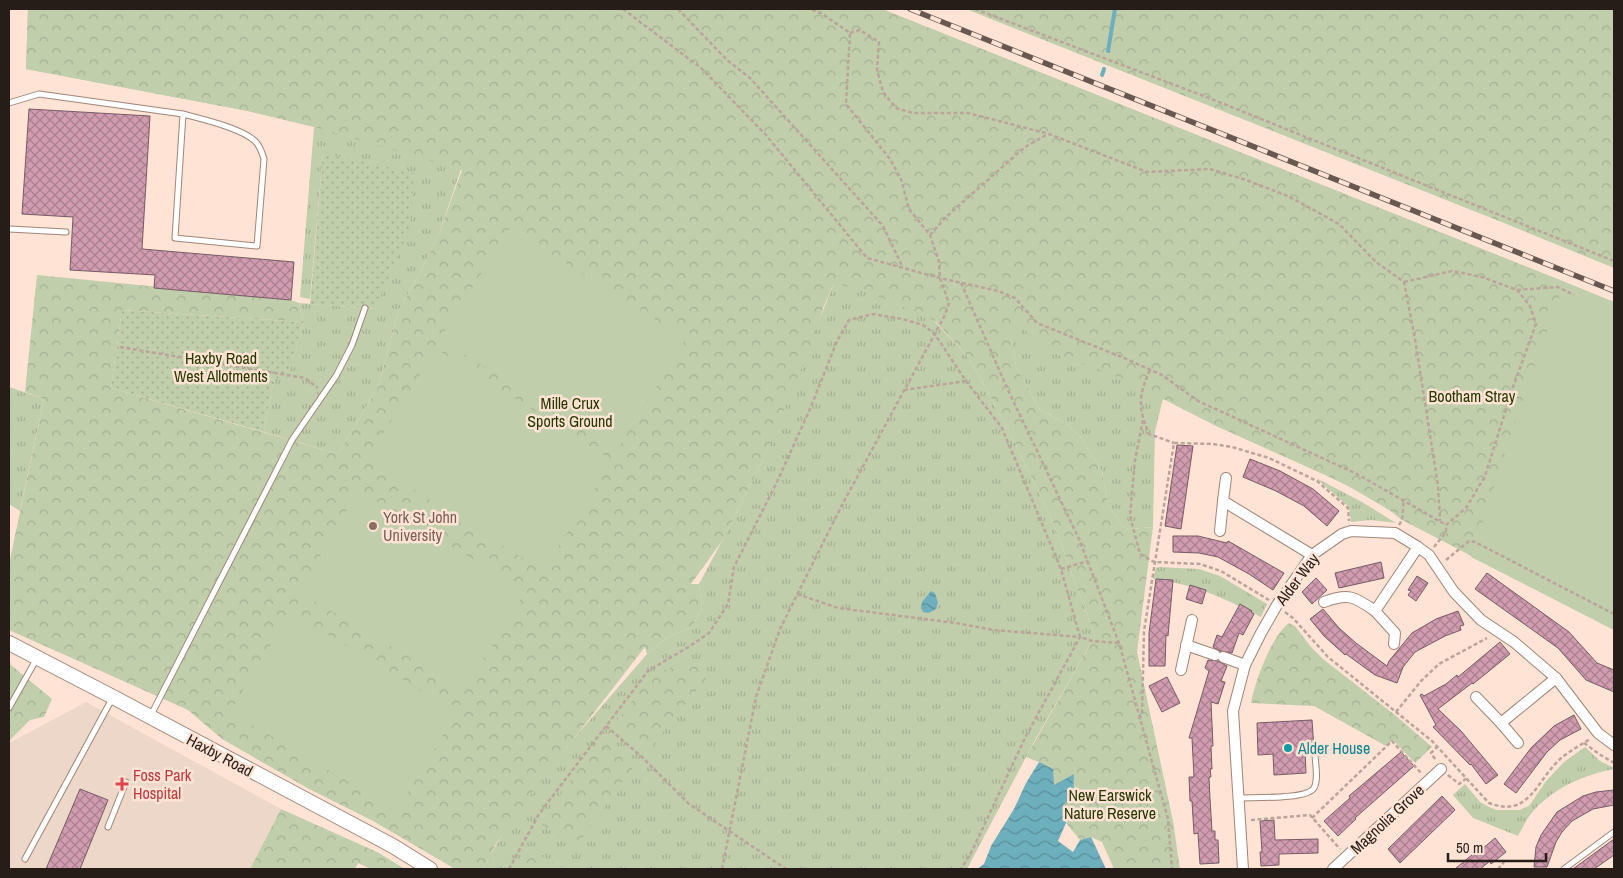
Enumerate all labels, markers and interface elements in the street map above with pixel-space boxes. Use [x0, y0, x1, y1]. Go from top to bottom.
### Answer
park label: Haxby Road West Allotments [174, 347, 268, 387]
park label: Bootham Stray [1429, 385, 1516, 407]
park label: Mille Crux Sports Ground [527, 392, 613, 432]
place label: York St John University [383, 506, 457, 546]
marker: York St John University [367, 520, 379, 532]
street label: Alder Way [1270, 548, 1324, 610]
street label: Haxby Road [183, 728, 257, 782]
place label: Alder House [1297, 737, 1370, 759]
marker: Alder House [1282, 742, 1294, 754]
place label: Foss Park Hospital [133, 764, 192, 804]
marker: Foss Park Hospital [115, 777, 129, 791]
street label: Magnolia Grove [1345, 779, 1429, 859]
park label: New Earswick Nature Reserve [1064, 784, 1156, 824]
scale bar [1448, 830, 1546, 862]
text: 50 m [1456, 837, 1483, 858]

